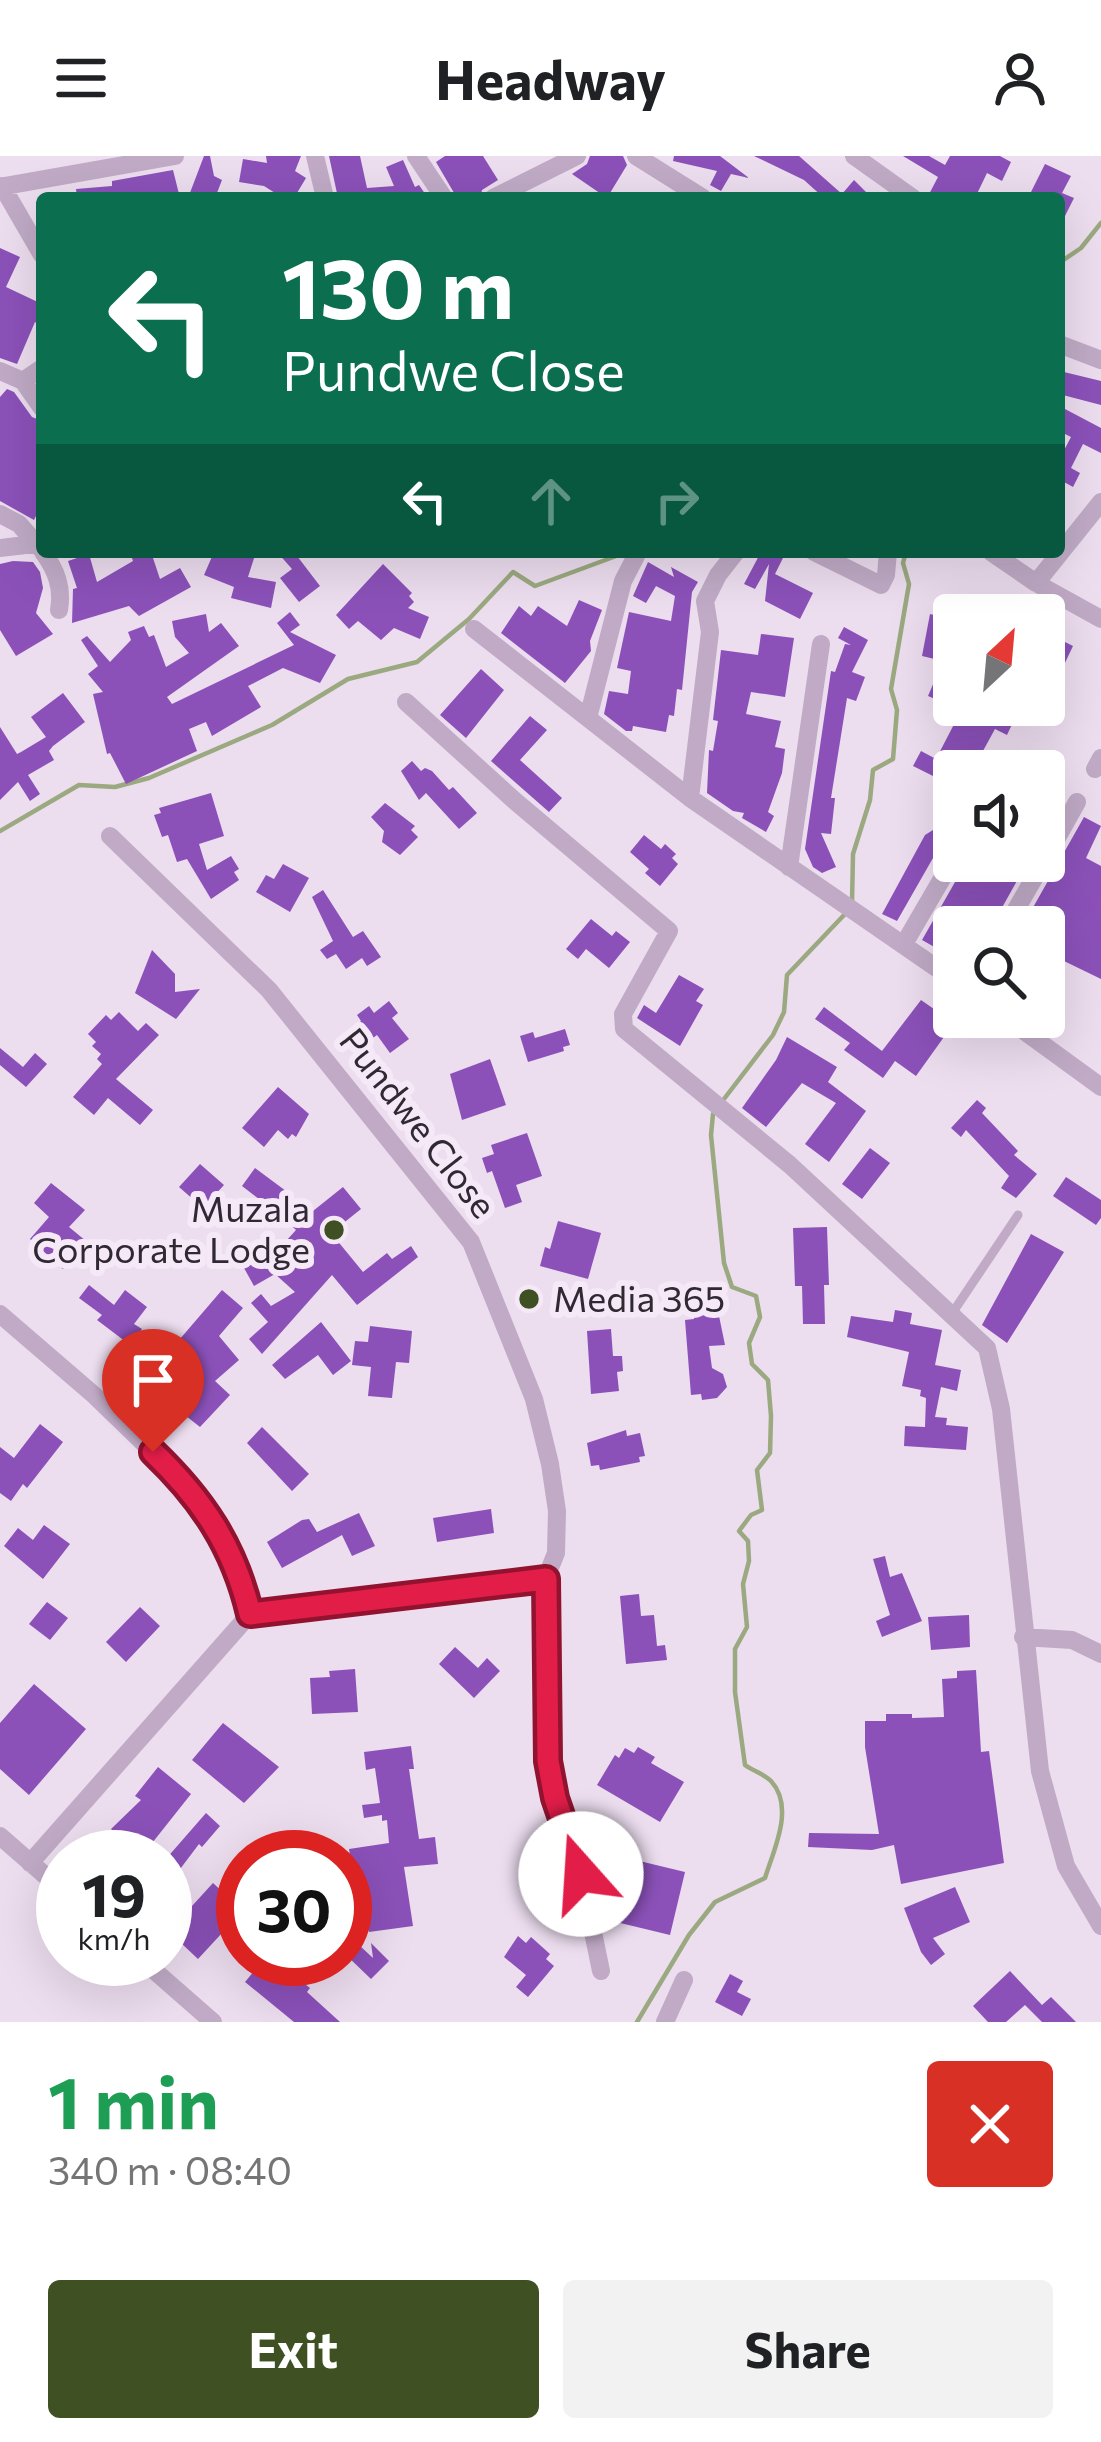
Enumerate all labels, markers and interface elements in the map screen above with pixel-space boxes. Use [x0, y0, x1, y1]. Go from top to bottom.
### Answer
icon: menu [48, 45, 114, 111]
text: Headway [435, 45, 666, 111]
icon: person [987, 45, 1053, 111]
text: 130 m [282, 234, 514, 336]
icon: left [84, 240, 240, 396]
text: Pundwe Close [282, 336, 625, 402]
icon: left [392, 468, 458, 534]
icon: ahead [518, 468, 584, 534]
icon: right [644, 468, 710, 534]
north arrow [933, 594, 1065, 726]
map controls [933, 594, 1065, 1038]
button: sound [933, 750, 1065, 882]
button: search [933, 906, 1065, 1038]
street label: Pundwe Close [332, 1018, 507, 1225]
place label: Muzala Corporate Lodge [32, 1185, 310, 1270]
marker: Muzala Corporate Lodge [321, 1217, 347, 1243]
place label: Media 365 [553, 1275, 725, 1319]
marker: Media 365 [516, 1286, 542, 1312]
pin [102, 1329, 204, 1452]
icon: arrive [120, 1347, 186, 1413]
position arrow [518, 1811, 644, 1937]
speed limit sign: 30 [216, 1830, 372, 1986]
text: 19 [82, 1856, 146, 1929]
text: km/h [78, 1919, 150, 1956]
text: 1 min [48, 2056, 219, 2144]
button: close [927, 2061, 1053, 2187]
text: 340 m · 08:40 [48, 2145, 292, 2193]
button: Exit [48, 2280, 539, 2418]
button: Share [563, 2280, 1053, 2418]

